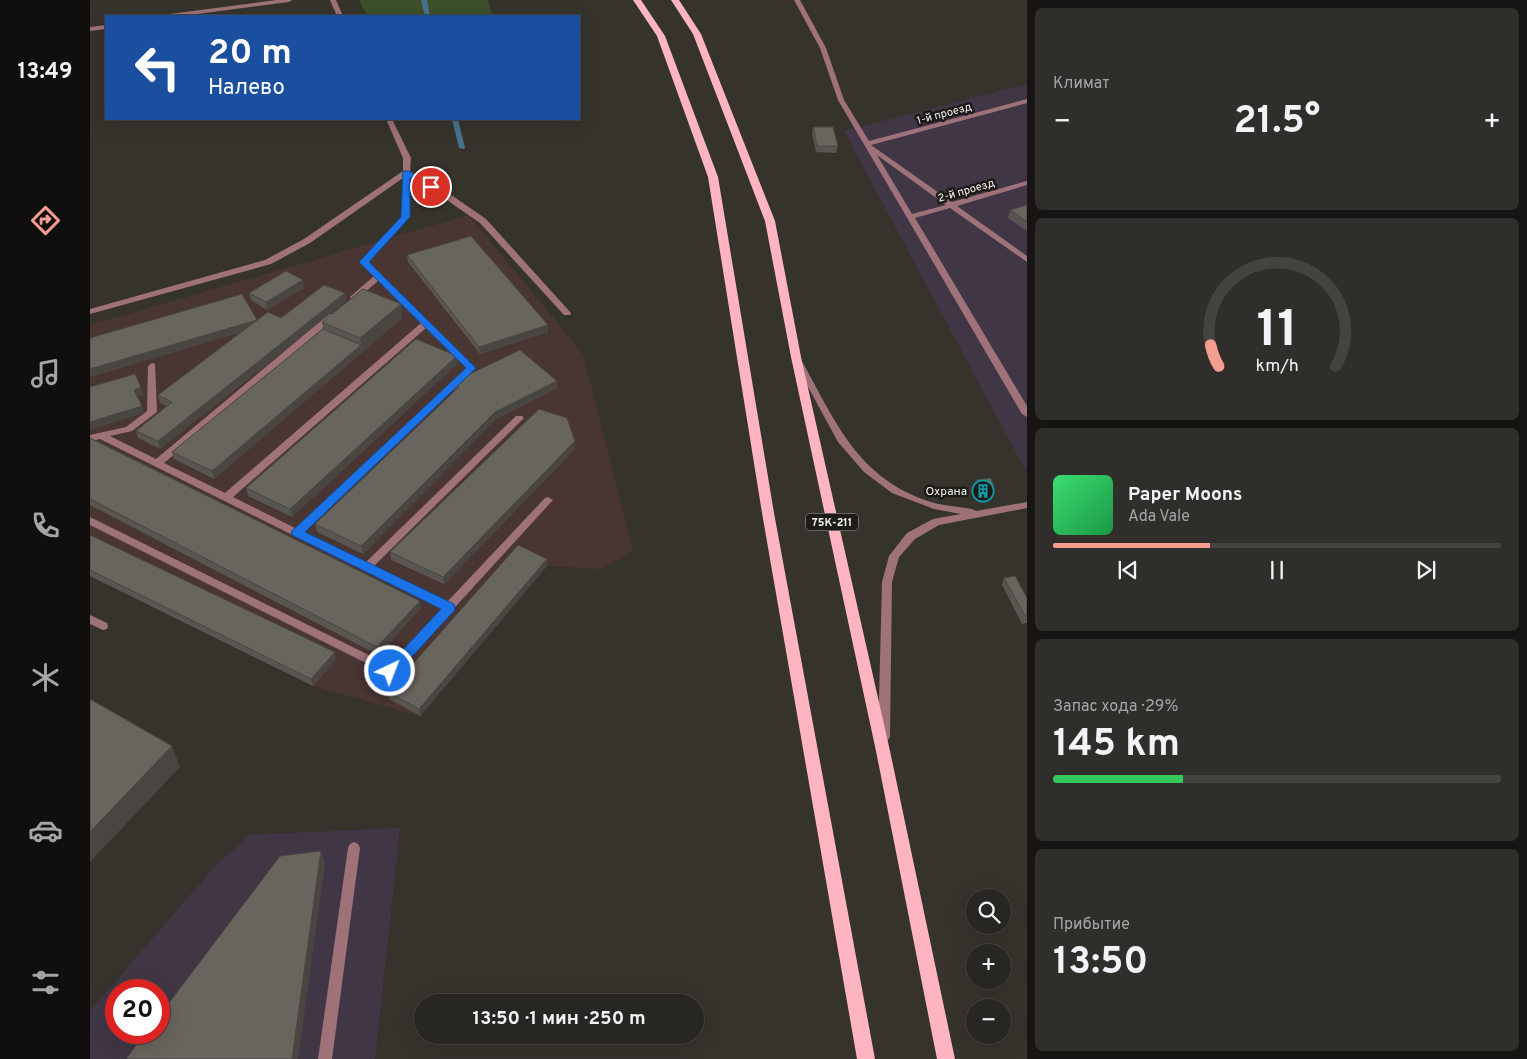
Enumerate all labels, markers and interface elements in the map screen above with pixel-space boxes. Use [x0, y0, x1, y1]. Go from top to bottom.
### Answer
text: 20 m [208, 32, 292, 76]
icon: left [125, 35, 190, 100]
text: 13:49 [17, 59, 73, 86]
text: Климат [1053, 74, 1110, 94]
text: Налево [208, 75, 285, 102]
text: 21.5° [1234, 98, 1320, 147]
street label: 1-й проезд [915, 100, 973, 128]
text: − [1053, 105, 1071, 141]
text: + [1483, 105, 1501, 141]
pin [410, 166, 452, 208]
icon: arrive [417, 173, 445, 201]
street label: 2-й проезд [936, 176, 996, 206]
icon: directions [28, 203, 63, 238]
text: 11 [1256, 299, 1298, 365]
text: km/h [1255, 355, 1299, 378]
icon: music [28, 356, 63, 391]
building icon: Охрана [971, 479, 995, 503]
text: Paper Moons [1128, 483, 1242, 507]
place label: Охрана [925, 484, 967, 500]
text: Ada Vale [1128, 507, 1190, 527]
icon: phone [28, 508, 63, 543]
road number: 75К-211 [806, 514, 858, 530]
icon: previous [1114, 556, 1142, 584]
icon: pause [1263, 556, 1291, 584]
icon: next [1412, 556, 1440, 584]
position arrow [363, 644, 415, 696]
icon: climate [28, 660, 63, 695]
text: Запас хода · 29% [1053, 697, 1178, 717]
text: 145 km [1053, 721, 1180, 770]
icon: car [28, 813, 63, 848]
map controls [966, 889, 1011, 1044]
button: search [966, 889, 1011, 934]
text: Прибытие [1053, 915, 1130, 935]
text: 13:50 [1053, 939, 1148, 988]
button: + [966, 944, 1011, 989]
icon: filters [28, 965, 63, 1000]
speed limit sign: 20 [105, 979, 170, 1044]
button: − [966, 999, 1011, 1044]
text: 13:50 · 1 мин · 250 m [472, 1007, 646, 1031]

